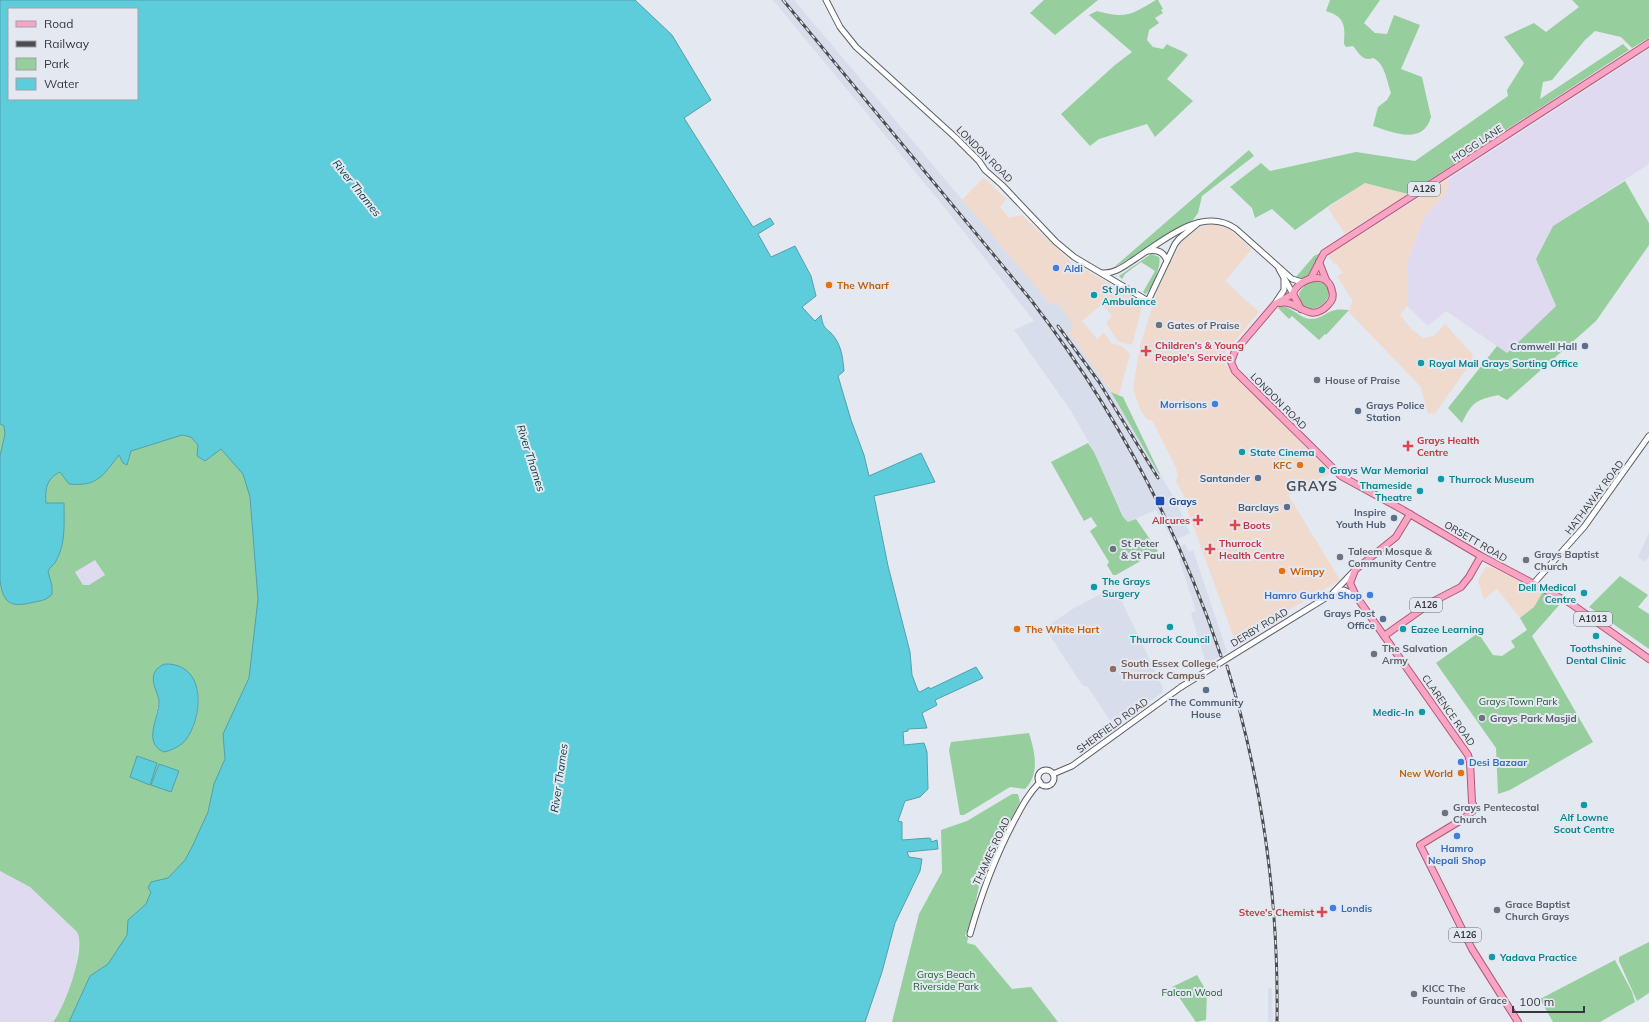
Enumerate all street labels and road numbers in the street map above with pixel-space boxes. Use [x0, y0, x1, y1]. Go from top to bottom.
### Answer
street label: HOGG LANE [1449, 122, 1505, 165]
street label: LONDON ROAD [954, 123, 1016, 185]
road number: A126 [1408, 182, 1440, 196]
street label: LONDON ROAD [1248, 370, 1310, 432]
street label: HATHAWAY ROAD [1562, 457, 1627, 537]
street label: ORSETT ROAD [1442, 518, 1510, 565]
road number: A126 [1410, 598, 1442, 612]
street label: DERBY ROAD [1228, 605, 1290, 650]
road number: A1013 [1574, 612, 1612, 626]
street label: CLARENCE ROAD [1419, 672, 1478, 749]
street label: SHERFIELD ROAD [1074, 695, 1151, 756]
street label: THAMES ROAD [970, 815, 1013, 887]
road number: A126 [1449, 928, 1481, 942]

